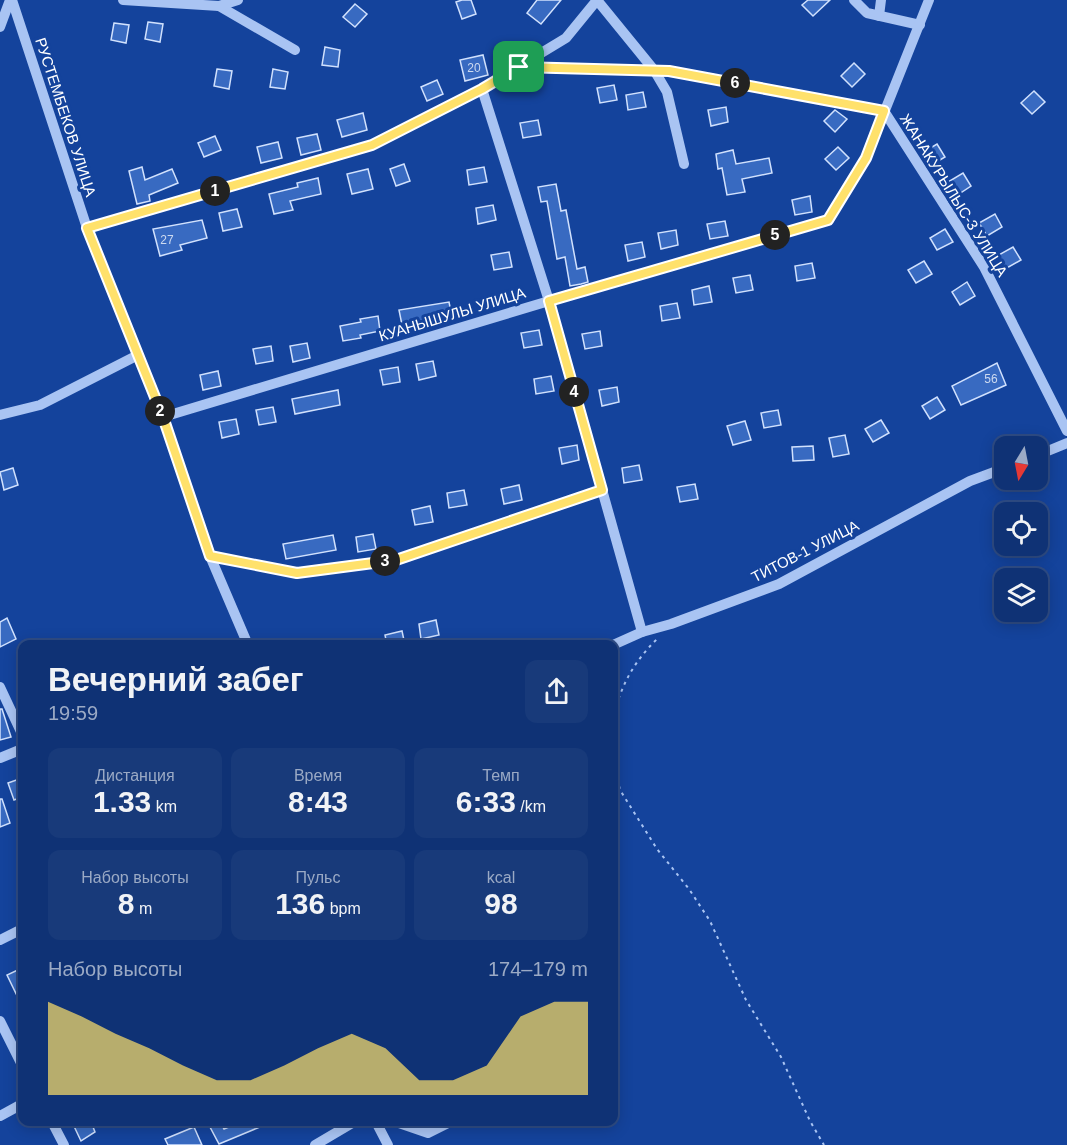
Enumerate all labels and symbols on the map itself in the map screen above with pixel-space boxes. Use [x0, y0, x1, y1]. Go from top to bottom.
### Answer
street label: РУСТЕМБЕКОВ УЛИЦА [32, 35, 100, 199]
pin [493, 41, 544, 92]
house number: 20 [467, 61, 481, 75]
pin: 6 [720, 68, 750, 98]
street label: ЖАНАКУРЫЛЫС-3 УЛИЦА [897, 111, 1011, 279]
pin: 1 [200, 176, 230, 206]
pin: 5 [760, 220, 790, 250]
house number: 27 [160, 233, 174, 247]
street label: КУАНЫШУЛЫ УЛИЦА [377, 284, 527, 344]
house number: 56 [984, 372, 998, 386]
pin: 4 [559, 377, 589, 407]
pin: 2 [145, 396, 175, 426]
north arrow [994, 436, 1048, 490]
street label: ТИТОВ-1 УЛИЦА [748, 517, 862, 585]
pin: 3 [370, 546, 400, 576]

